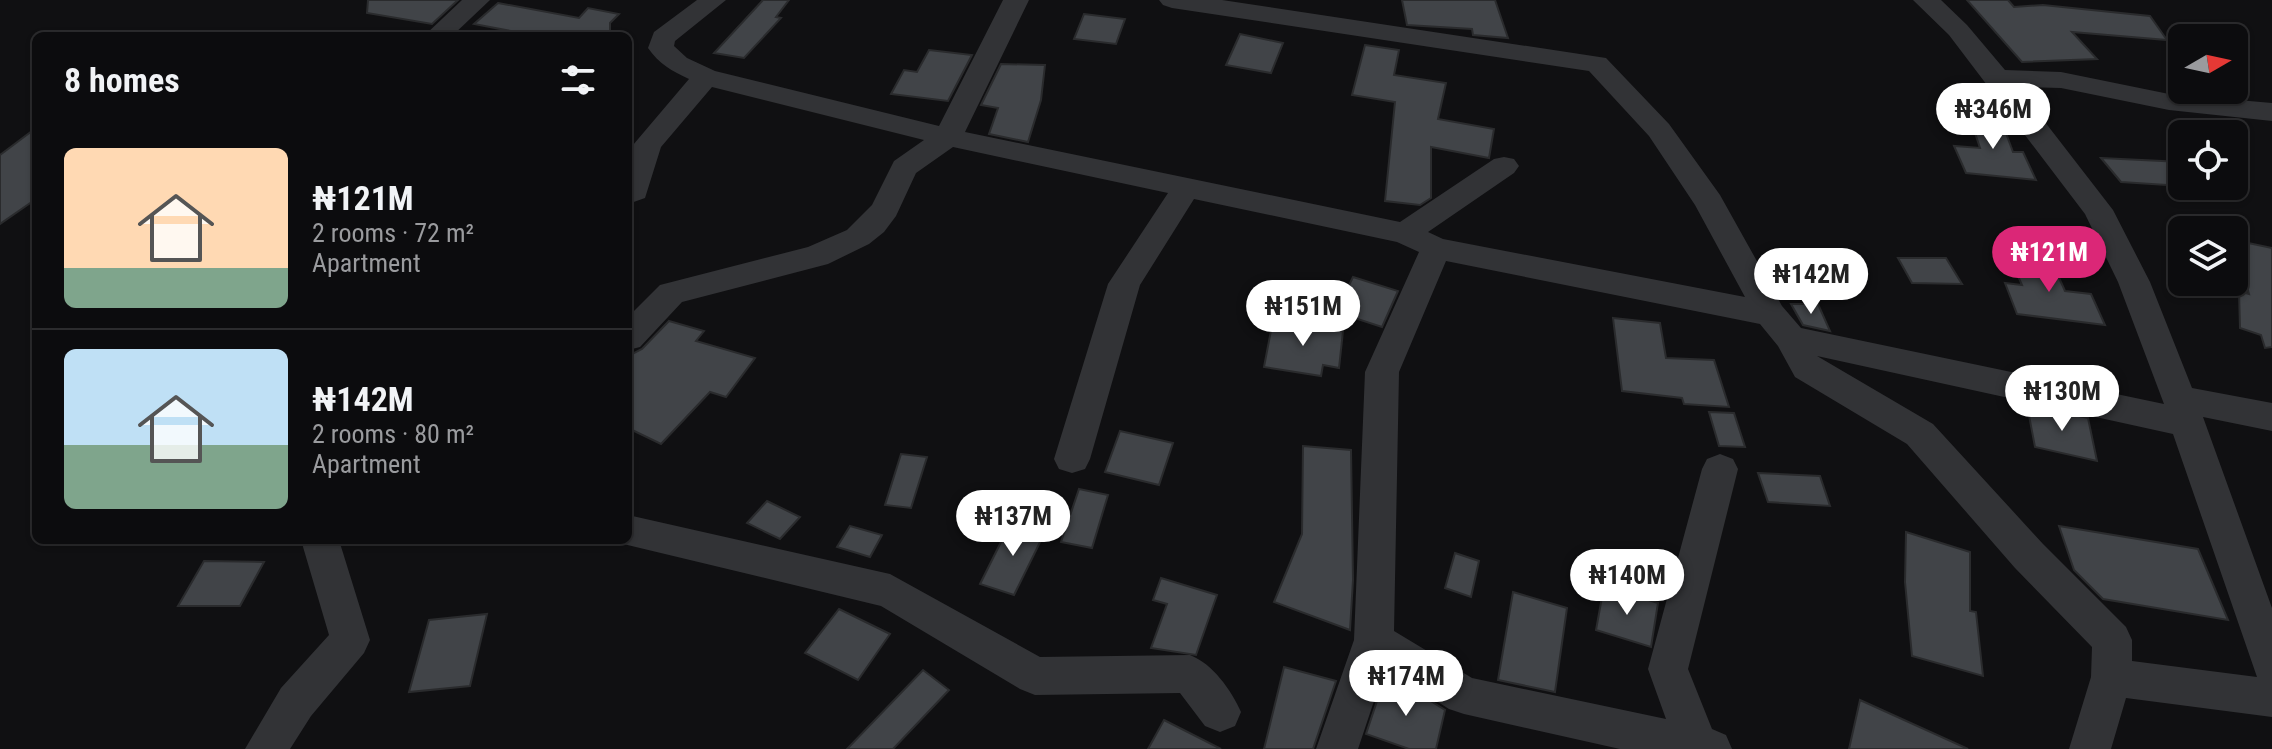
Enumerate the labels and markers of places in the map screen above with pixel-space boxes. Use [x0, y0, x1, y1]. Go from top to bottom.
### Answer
pin: ₦346M [1937, 83, 2049, 151]
pin: ₦121M [1993, 226, 2105, 294]
pin: ₦142M [1755, 248, 1867, 316]
pin: ₦151M [1247, 280, 1359, 348]
pin: ₦130M [2006, 365, 2118, 433]
pin: ₦137M [957, 490, 1069, 558]
pin: ₦140M [1571, 549, 1683, 617]
pin: ₦174M [1350, 650, 1462, 718]

